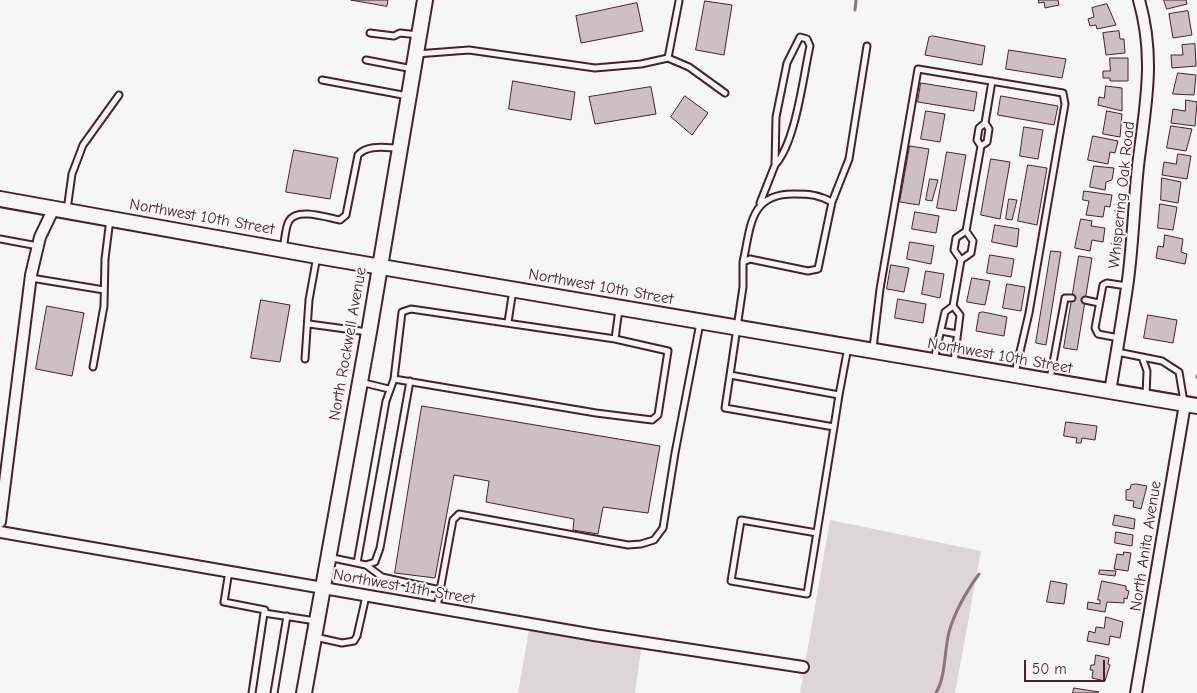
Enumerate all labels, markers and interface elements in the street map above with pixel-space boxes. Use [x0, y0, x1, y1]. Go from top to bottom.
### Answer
street label: Whispering Oak Road [1105, 120, 1139, 270]
street label: Northwest 10th Street [128, 195, 276, 239]
street label: Northwest 10th Street [527, 265, 675, 309]
street label: North Rockwell Avenue [325, 266, 371, 422]
street label: Northwest 10th Street [926, 334, 1074, 378]
street label: North Anita Avenue [1126, 479, 1166, 613]
street label: Northwest 11th Street [332, 565, 476, 609]
scale bar [1027, 650, 1108, 682]
text: 50 m [1032, 660, 1067, 678]

